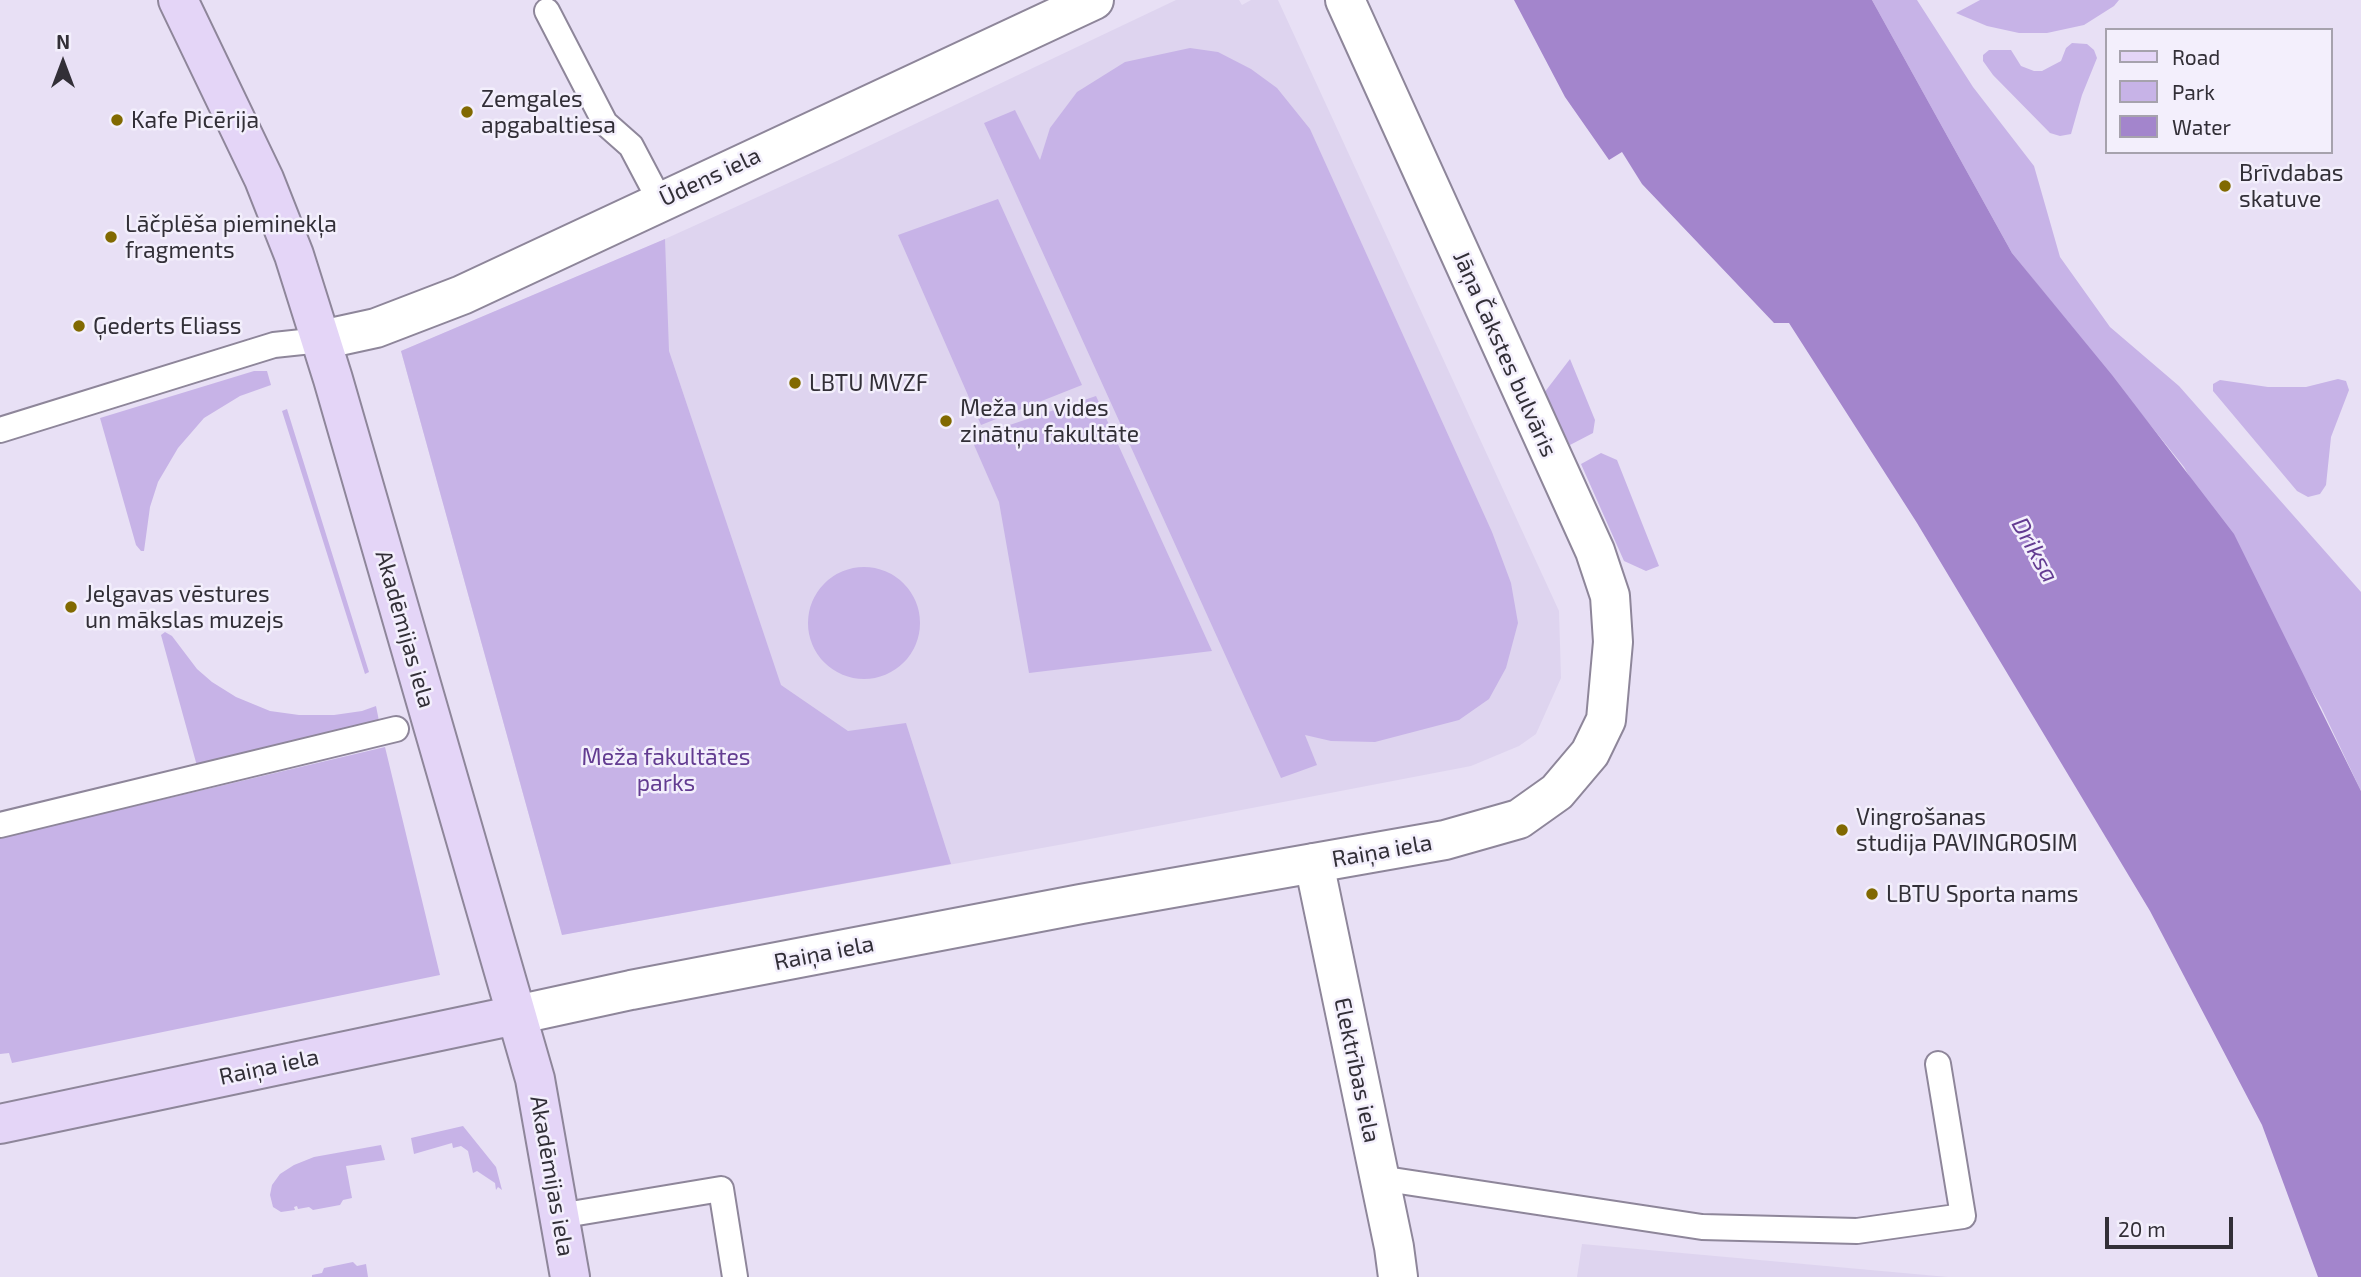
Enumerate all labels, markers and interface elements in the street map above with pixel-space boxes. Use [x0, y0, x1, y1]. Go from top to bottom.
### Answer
north arrow [28, 28, 98, 98]
legend [2106, 28, 2333, 154]
text: N [56, 30, 70, 53]
text: Road [2172, 44, 2220, 69]
text: Park [2172, 79, 2215, 104]
place label: Zemgales apgabaltiesa [481, 85, 616, 139]
marker: Zemgales apgabaltiesa [459, 104, 475, 120]
place label: Kafe Picērija [131, 106, 259, 134]
marker: Kafe Picērija [109, 112, 125, 128]
text: Water [2172, 114, 2231, 139]
street label: Ūdens iela [655, 142, 765, 212]
place label: Brīvdabas skatuve [2239, 159, 2344, 213]
marker: Brīvdabas skatuve [2217, 178, 2233, 194]
place label: Lāčplēša pieminekļa fragments [125, 210, 337, 264]
marker: Lāčplēša pieminekļa fragments [103, 229, 119, 245]
street label: Jāņa Čakstes bulvāris [1447, 247, 1563, 461]
place label: Ģederts Eliass [93, 312, 242, 340]
marker: Ģederts Eliass [71, 318, 87, 334]
place label: LBTU MVZF [809, 369, 928, 397]
marker: LBTU MVZF [787, 375, 803, 391]
place label: Meža un vides zinātņu fakultāte [960, 394, 1139, 448]
marker: Meža un vides zinātņu fakultāte [938, 413, 954, 429]
water label: Driksa [2005, 513, 2065, 587]
street label: Akadēmijas iela [369, 547, 441, 711]
place label: Jelgavas vēstures un mākslas muzejs [85, 580, 284, 634]
marker: Jelgavas vēstures un mākslas muzejs [63, 599, 79, 615]
park label: Meža fakultātes parks [581, 743, 751, 797]
place label: Vingrošanas studija PAVINGROSIM [1856, 803, 2078, 857]
marker: Vingrošanas studija PAVINGROSIM [1834, 822, 1850, 838]
street label: Raiņa iela [1330, 829, 1434, 873]
place label: LBTU Sporta nams [1886, 880, 2079, 908]
marker: LBTU Sporta nams [1864, 886, 1880, 902]
street label: Raiņa iela [772, 930, 876, 976]
street label: Elektrības iela [1328, 995, 1386, 1145]
street label: Raiņa iela [217, 1043, 321, 1091]
street label: Akadēmijas iela [524, 1093, 580, 1259]
scale bar [2109, 1204, 2237, 1248]
text: 20 m [2118, 1216, 2166, 1241]

